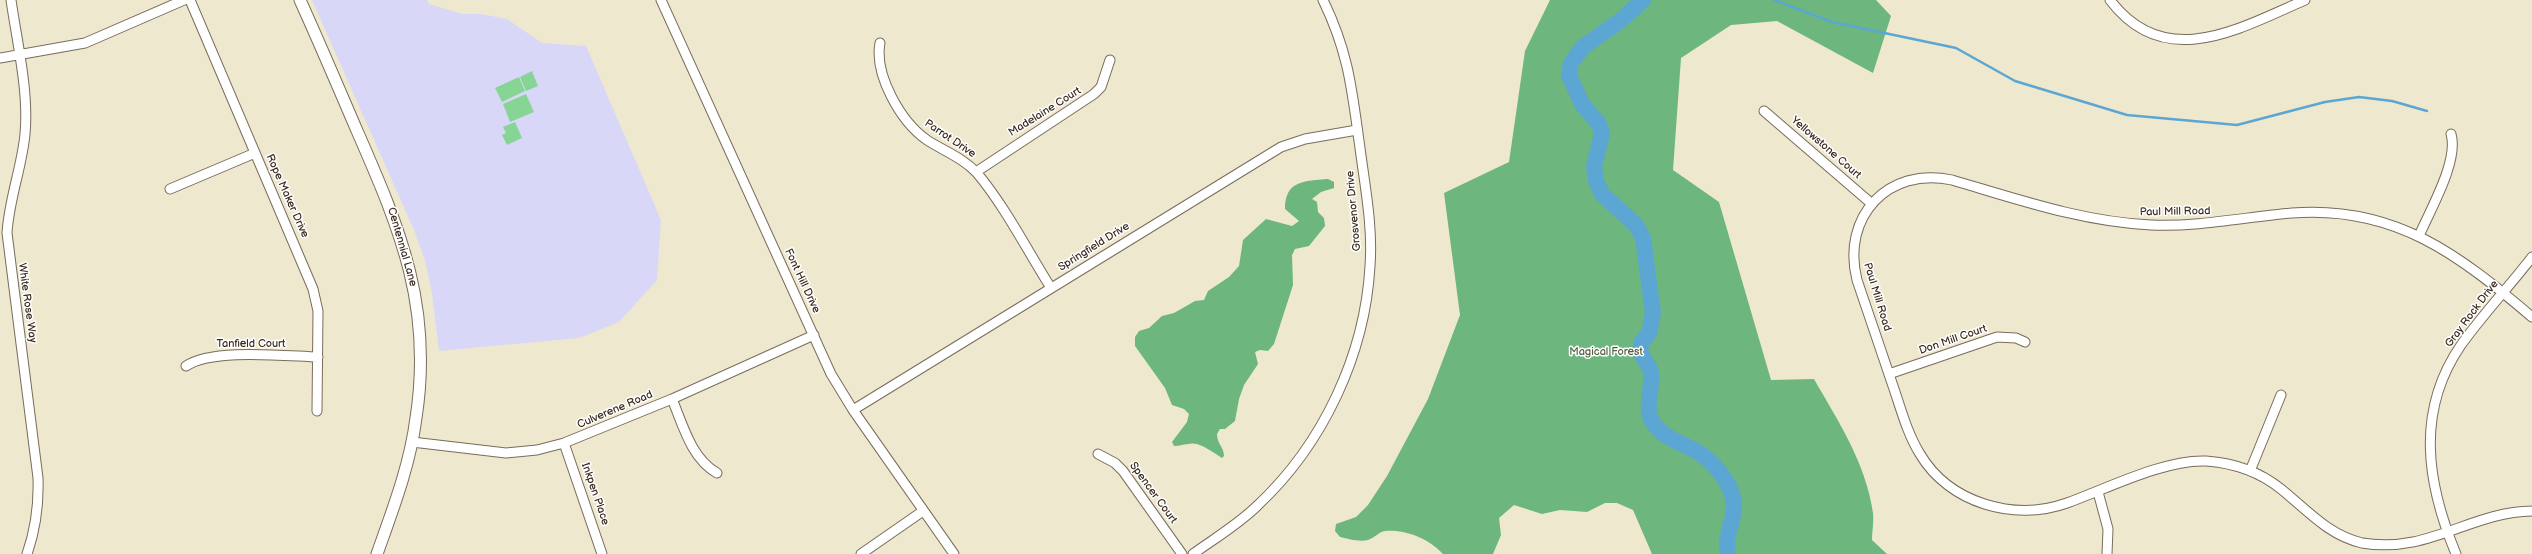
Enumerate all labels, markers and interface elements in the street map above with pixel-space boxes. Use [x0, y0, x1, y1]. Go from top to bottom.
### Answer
street label: Madelaine Court [1006, 84, 1084, 140]
street label: Yellowstone Court [1788, 114, 1864, 182]
street label: Parrot Drive [922, 117, 978, 161]
street label: Rope Maker Drive [263, 152, 311, 240]
street label: Grosvenor Drive [1344, 170, 1364, 252]
street label: Paul Mill Road [2139, 205, 2211, 219]
street label: Centennial Lane [384, 206, 420, 288]
street label: Springfield Drive [1056, 220, 1132, 274]
street label: Font Hill Drive [781, 247, 823, 315]
street label: Paul Mill Road [1860, 261, 1894, 333]
street label: White Rose Way [15, 262, 39, 344]
street label: Gray Rock Drive [2443, 278, 2501, 350]
street label: Don Mill Court [1917, 322, 1989, 358]
street label: Tanfield Court [217, 337, 285, 351]
park label: Magical Forest [1569, 345, 1643, 359]
street label: Culverene Road [575, 388, 655, 432]
street label: Spencer Court [1126, 460, 1180, 526]
street label: Inkpen Place [578, 461, 612, 527]

